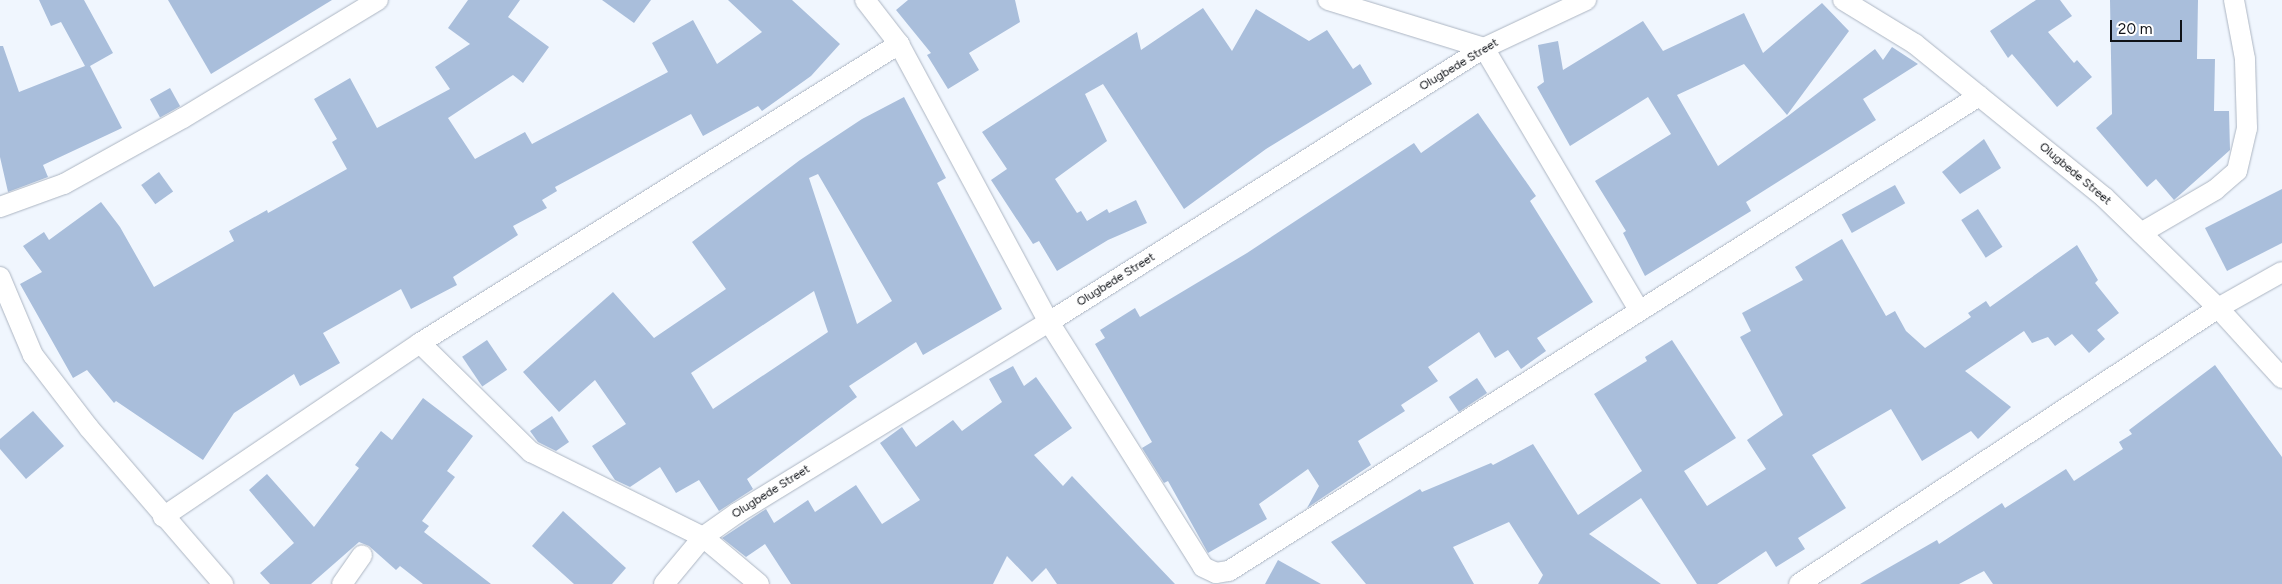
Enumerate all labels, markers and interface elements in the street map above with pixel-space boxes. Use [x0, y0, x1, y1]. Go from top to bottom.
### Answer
scale bar [2112, 10, 2184, 42]
text: 20 m [2118, 20, 2152, 38]
street label: Olugbede Street [1417, 36, 1501, 94]
street label: Olugbede Street [2036, 140, 2114, 208]
street label: Olugbede Street [1074, 250, 1158, 310]
street label: Olugbede Street [729, 462, 813, 522]

